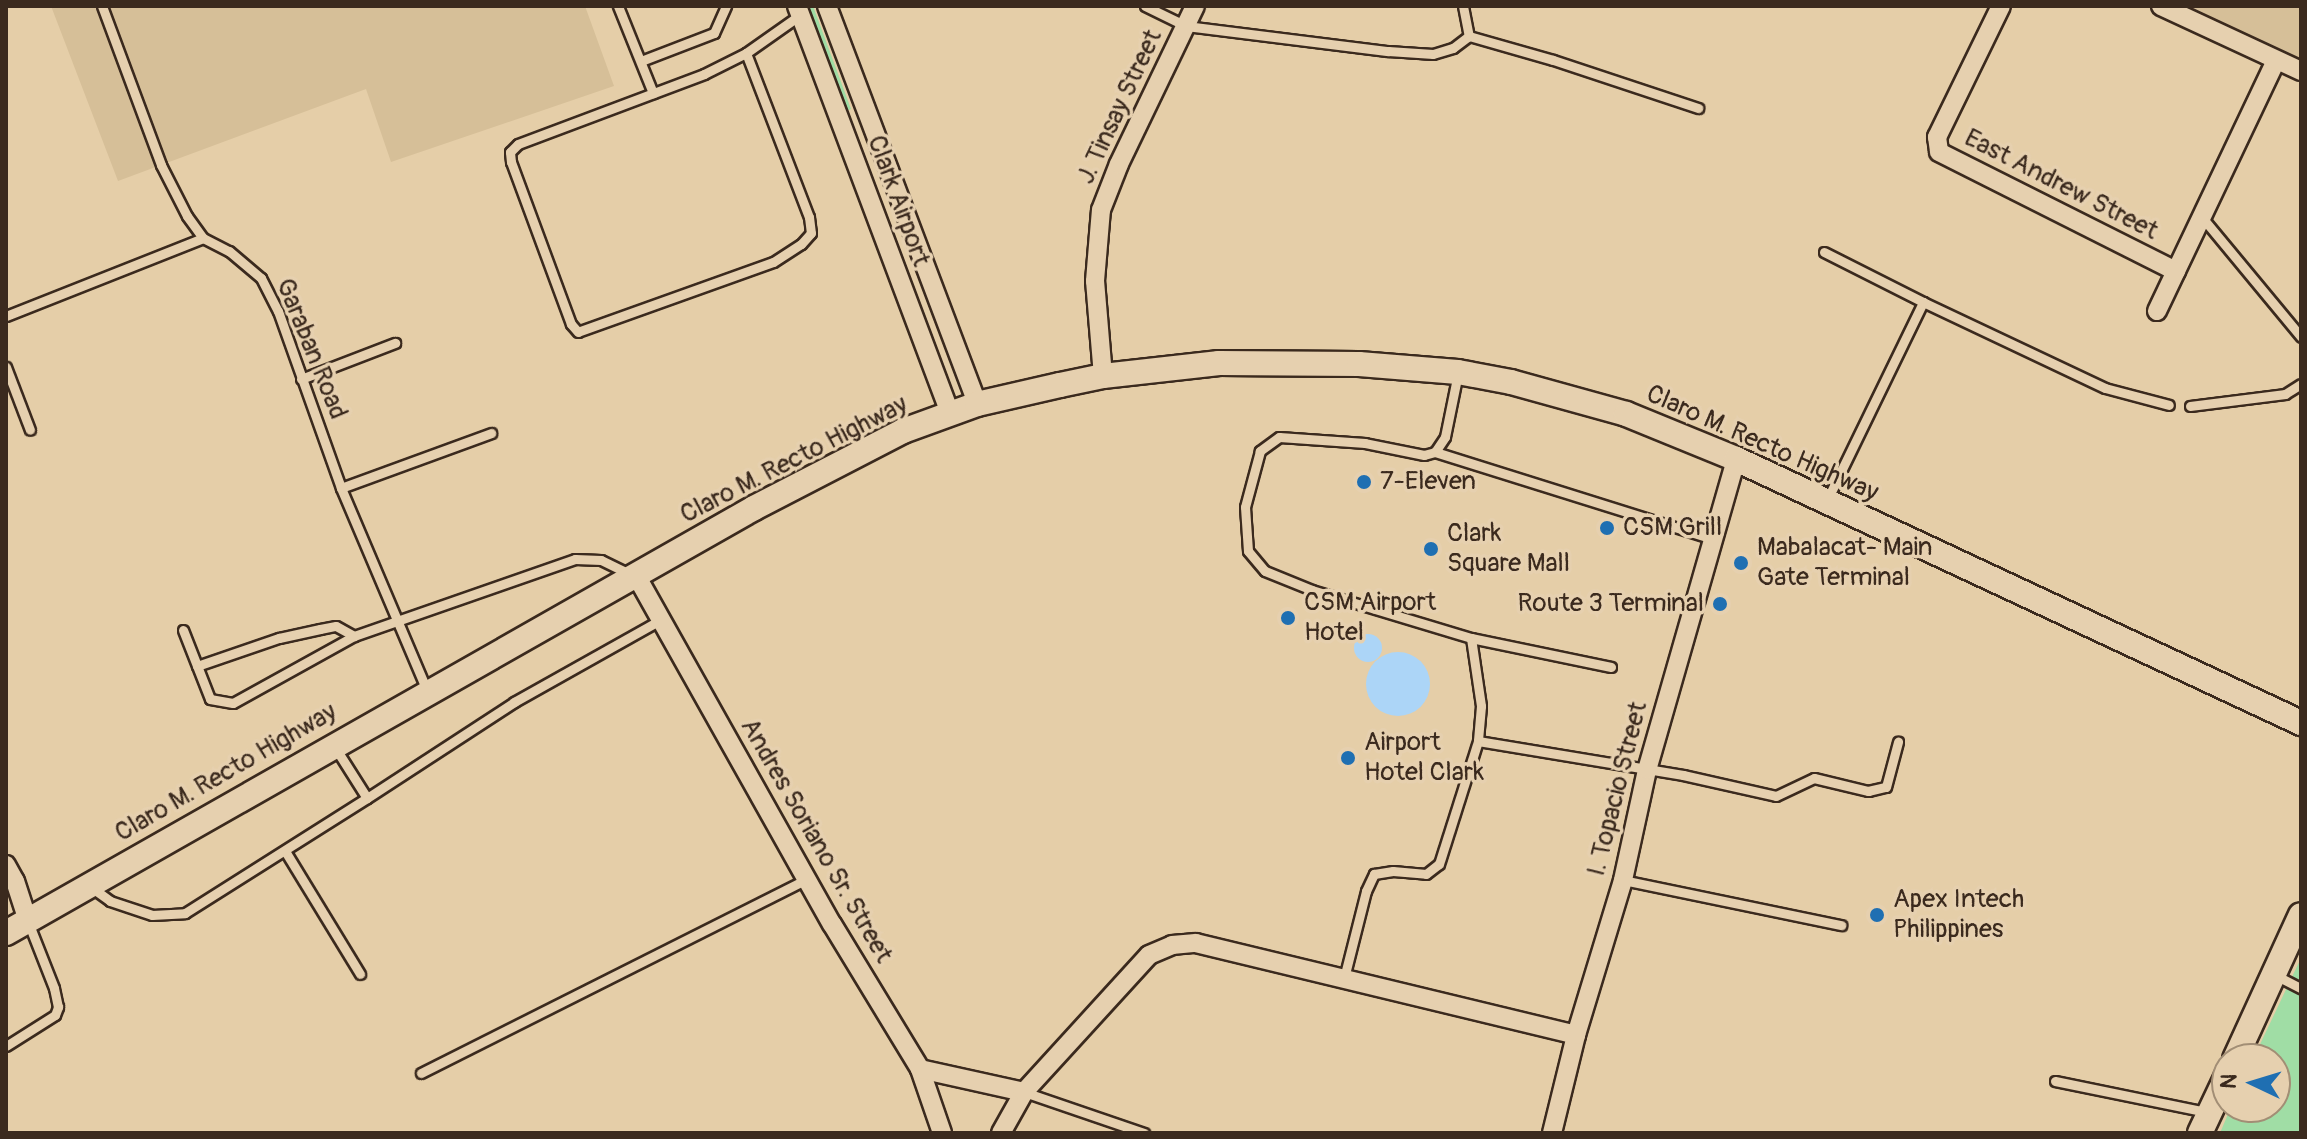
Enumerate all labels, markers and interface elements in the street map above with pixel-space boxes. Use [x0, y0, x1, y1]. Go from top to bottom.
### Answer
street label: J. Tinsay Street [1071, 25, 1169, 189]
street label: East Andrew Street [1959, 123, 2163, 247]
street label: Clark Airport [860, 131, 936, 271]
street label: Garaban Road [269, 274, 353, 424]
street label: Claro M. Recto Highway [1641, 379, 1883, 509]
street label: Claro M. Recto Highway [675, 389, 913, 531]
place label: 7-Eleven [1380, 466, 1476, 498]
marker: 7-Eleven [1355, 473, 1373, 491]
place label: CSM Grill [1623, 512, 1722, 544]
place label: Clark Square Mall [1447, 518, 1570, 580]
marker: CSM Grill [1598, 519, 1616, 537]
place label: Mabalacat- Main Gate Terminal [1757, 532, 1933, 594]
marker: Clark Square Mall [1422, 540, 1440, 558]
marker: Mabalacat- Main Gate Terminal [1732, 554, 1750, 572]
place label: CSM Airport Hotel [1304, 587, 1436, 648]
place label: Route 3 Terminal [1517, 588, 1704, 620]
marker: Route 3 Terminal [1711, 595, 1729, 613]
marker: CSM Airport Hotel [1279, 609, 1297, 627]
street label: Claro M. Recto Highway [110, 697, 342, 849]
street label: I. Topacio Street [1581, 699, 1655, 879]
street label: Andres Soriano Sr. Street [733, 713, 899, 969]
place label: Airport Hotel Clark [1364, 727, 1484, 788]
marker: Airport Hotel Clark [1339, 749, 1357, 767]
place label: Apex Intech Philippines [1893, 884, 2024, 946]
marker: Apex Intech Philippines [1868, 906, 1886, 924]
north arrow [2211, 1043, 2291, 1123]
text: N [2215, 1073, 2244, 1090]

